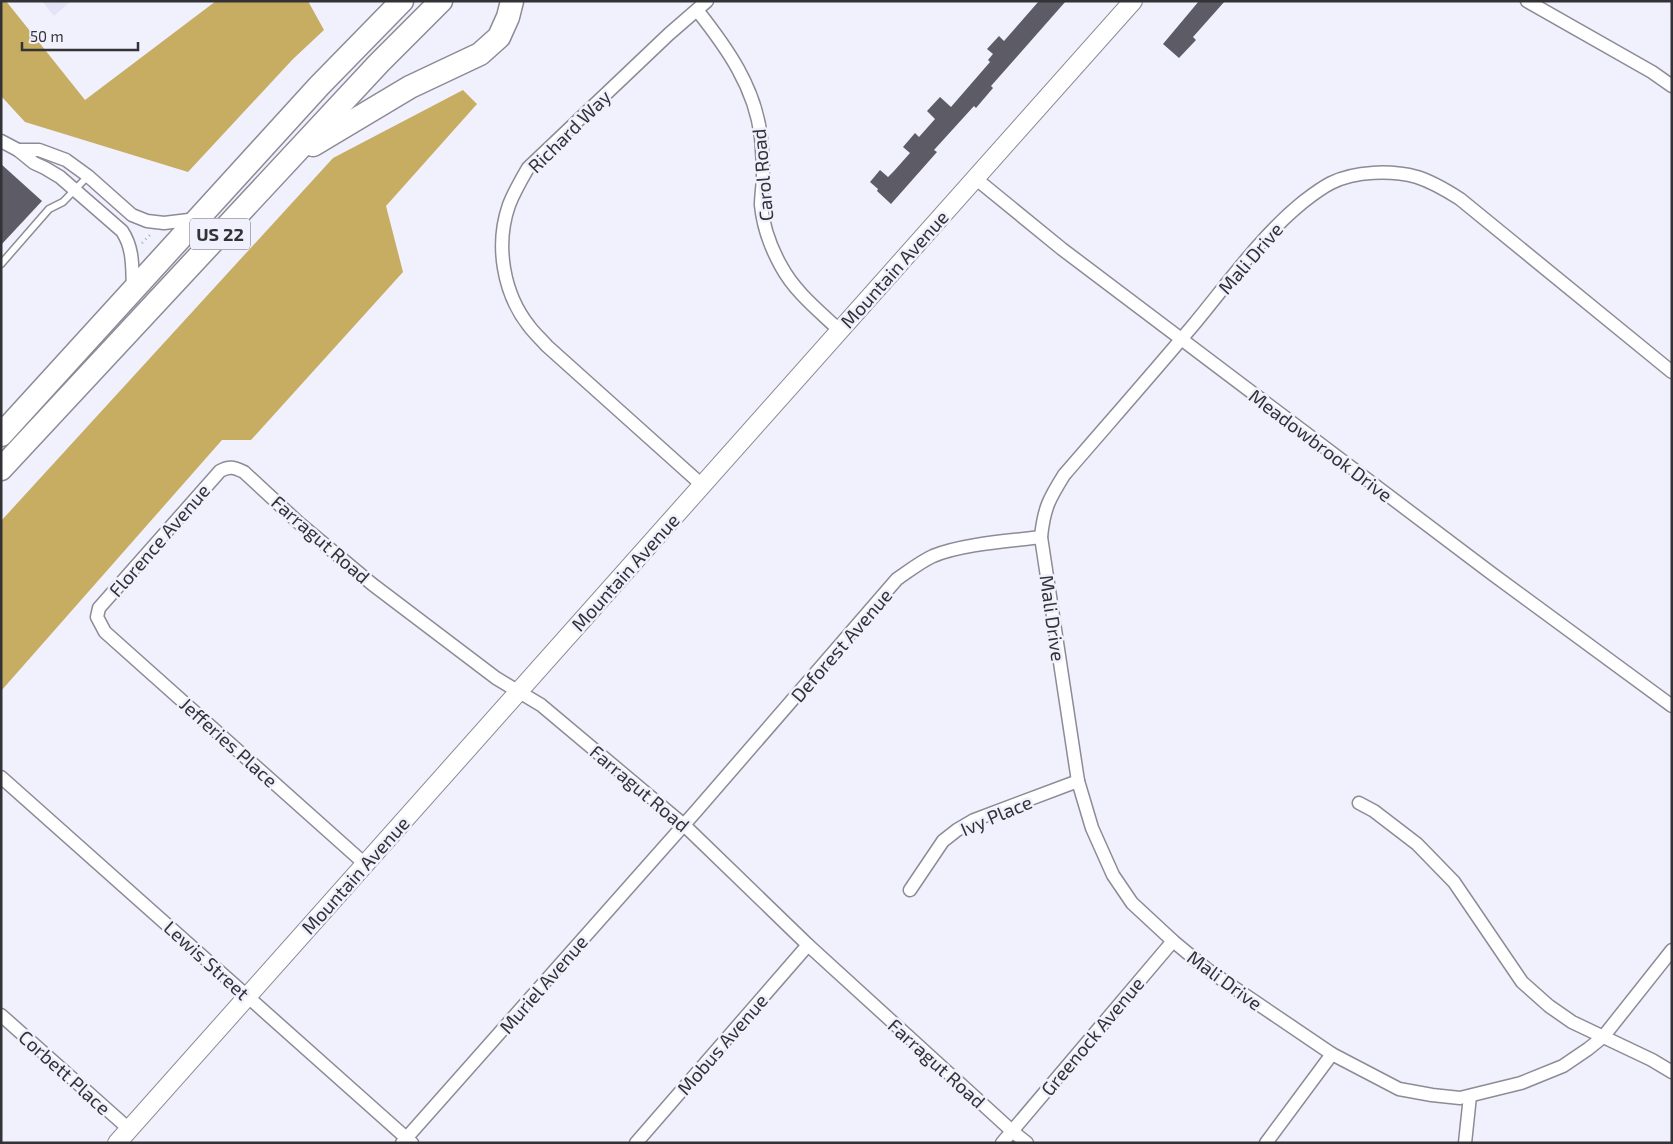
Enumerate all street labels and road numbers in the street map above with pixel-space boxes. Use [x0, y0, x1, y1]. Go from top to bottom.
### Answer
street label: Richard Way [523, 85, 615, 177]
street label: Carol Road [747, 128, 777, 222]
street label: Mountain Avenue [835, 205, 953, 333]
road number: US 22 [190, 218, 250, 250]
street label: Mali Drive [1213, 218, 1287, 298]
street label: Meadowbrook Drive [1245, 384, 1397, 506]
street label: Florence Avenue [104, 479, 214, 601]
street label: Farragut Road [267, 490, 375, 588]
street label: Mountain Avenue [566, 508, 684, 636]
street label: Mali Drive [1036, 573, 1070, 663]
street label: Deforest Avenue [786, 584, 896, 706]
street label: Jefferies Place [175, 692, 283, 792]
street label: Farragut Road [586, 740, 694, 836]
street label: Ivy Place [957, 790, 1035, 840]
street label: Mountain Avenue [296, 811, 414, 939]
street label: Lewis Street [160, 916, 254, 1004]
street label: Muriel Avenue [494, 930, 592, 1038]
street label: Mali Drive [1183, 945, 1267, 1015]
street label: Greenock Avenue [1036, 972, 1148, 1100]
street label: Mobus Avenue [672, 989, 772, 1099]
street label: Farragut Road [884, 1013, 990, 1113]
street label: Corbett Place [14, 1025, 116, 1119]

